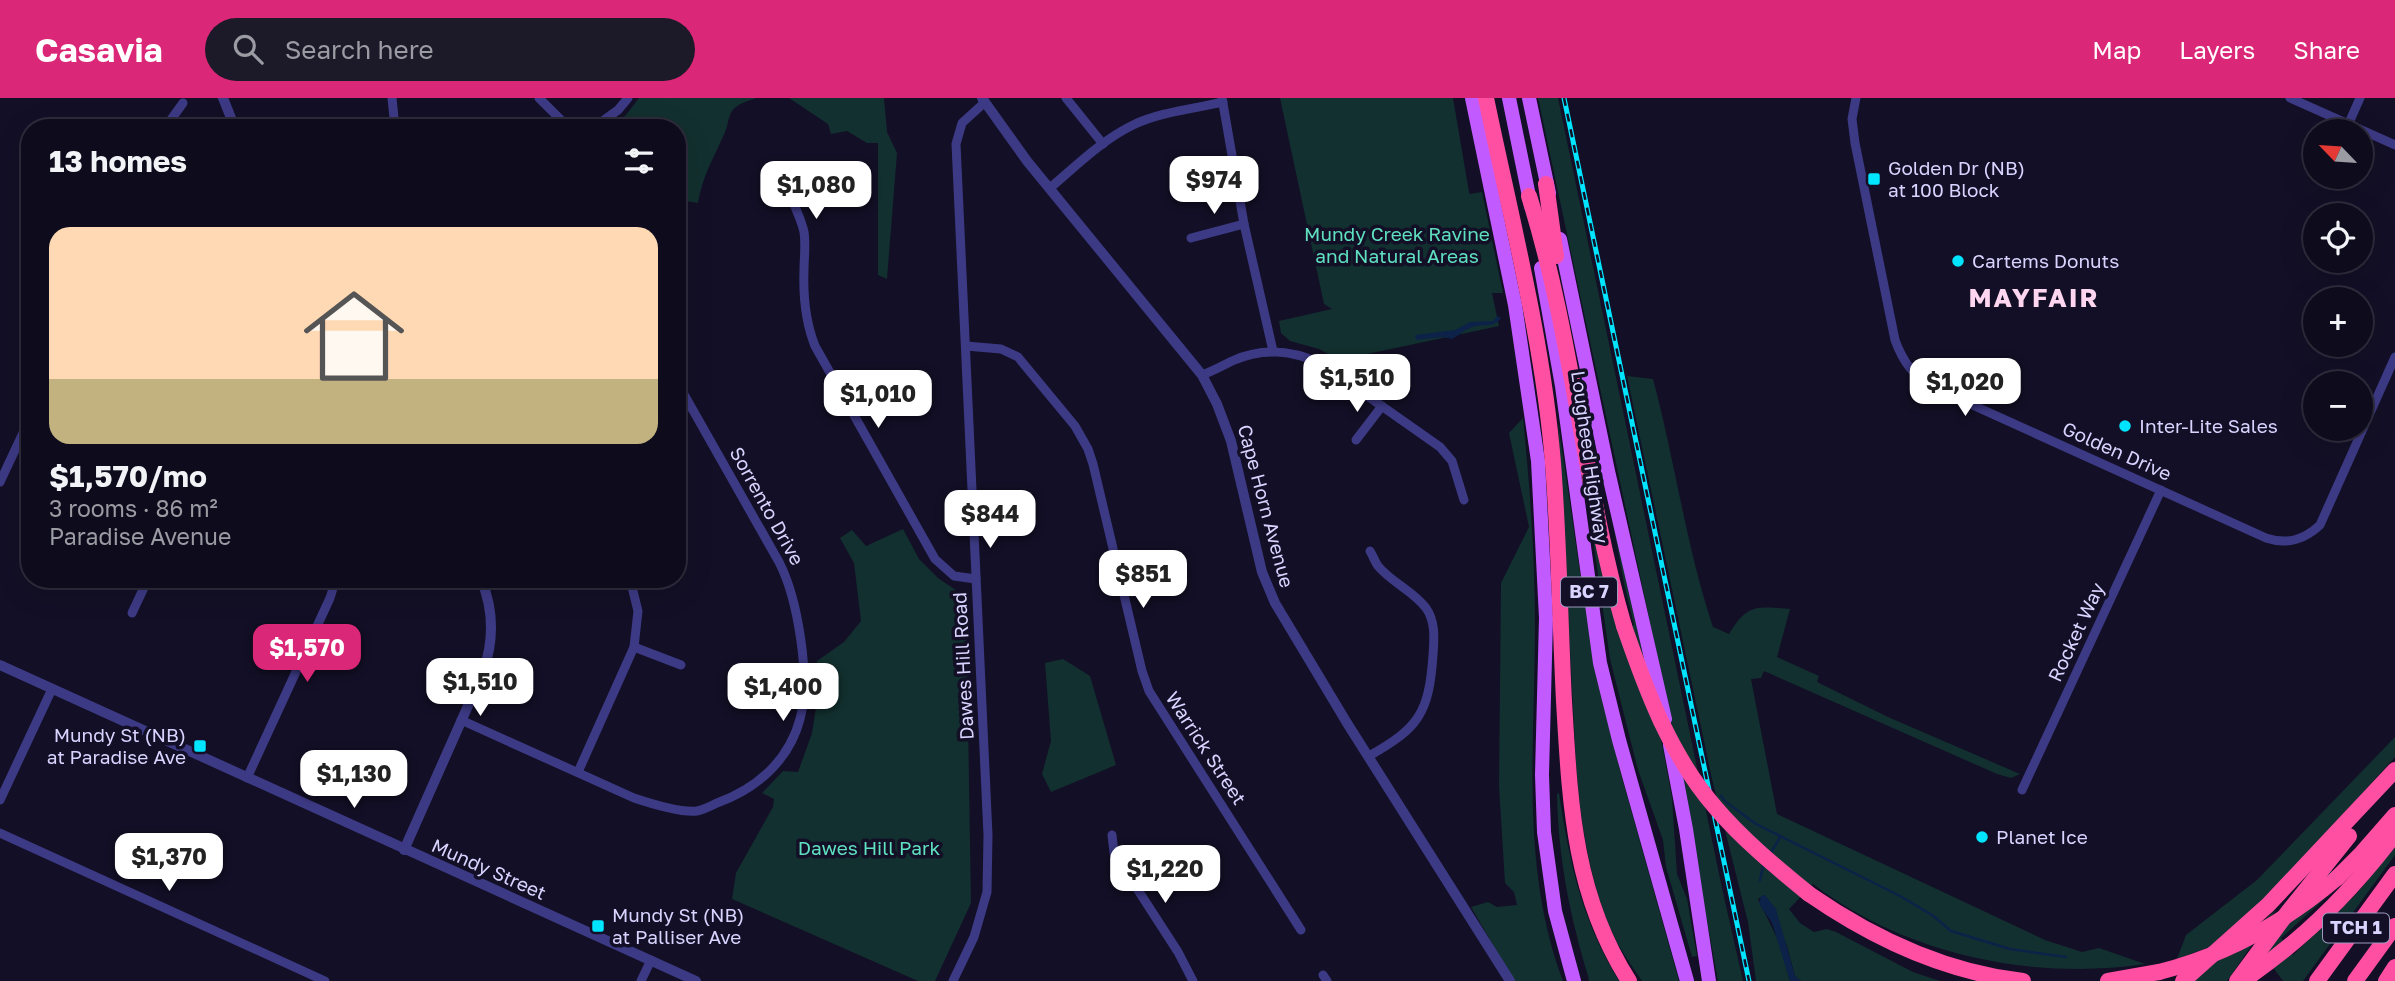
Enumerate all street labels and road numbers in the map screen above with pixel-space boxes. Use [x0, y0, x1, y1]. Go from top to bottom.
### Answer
street label: Lougheed Highway [1567, 369, 1614, 545]
street label: Golden Drive [2059, 416, 2175, 485]
street label: Cape Horn Avenue [1234, 422, 1299, 590]
street label: Sorrento Drive [725, 443, 809, 569]
road number: BC 7 [1561, 578, 1617, 606]
street label: Rocket Way [2043, 578, 2109, 685]
street label: Dawes Hill Road [947, 592, 978, 740]
street label: Warrick Street [1161, 687, 1252, 809]
street label: Mundy Street [428, 833, 550, 904]
road number: TCH 1 [2323, 914, 2389, 942]

